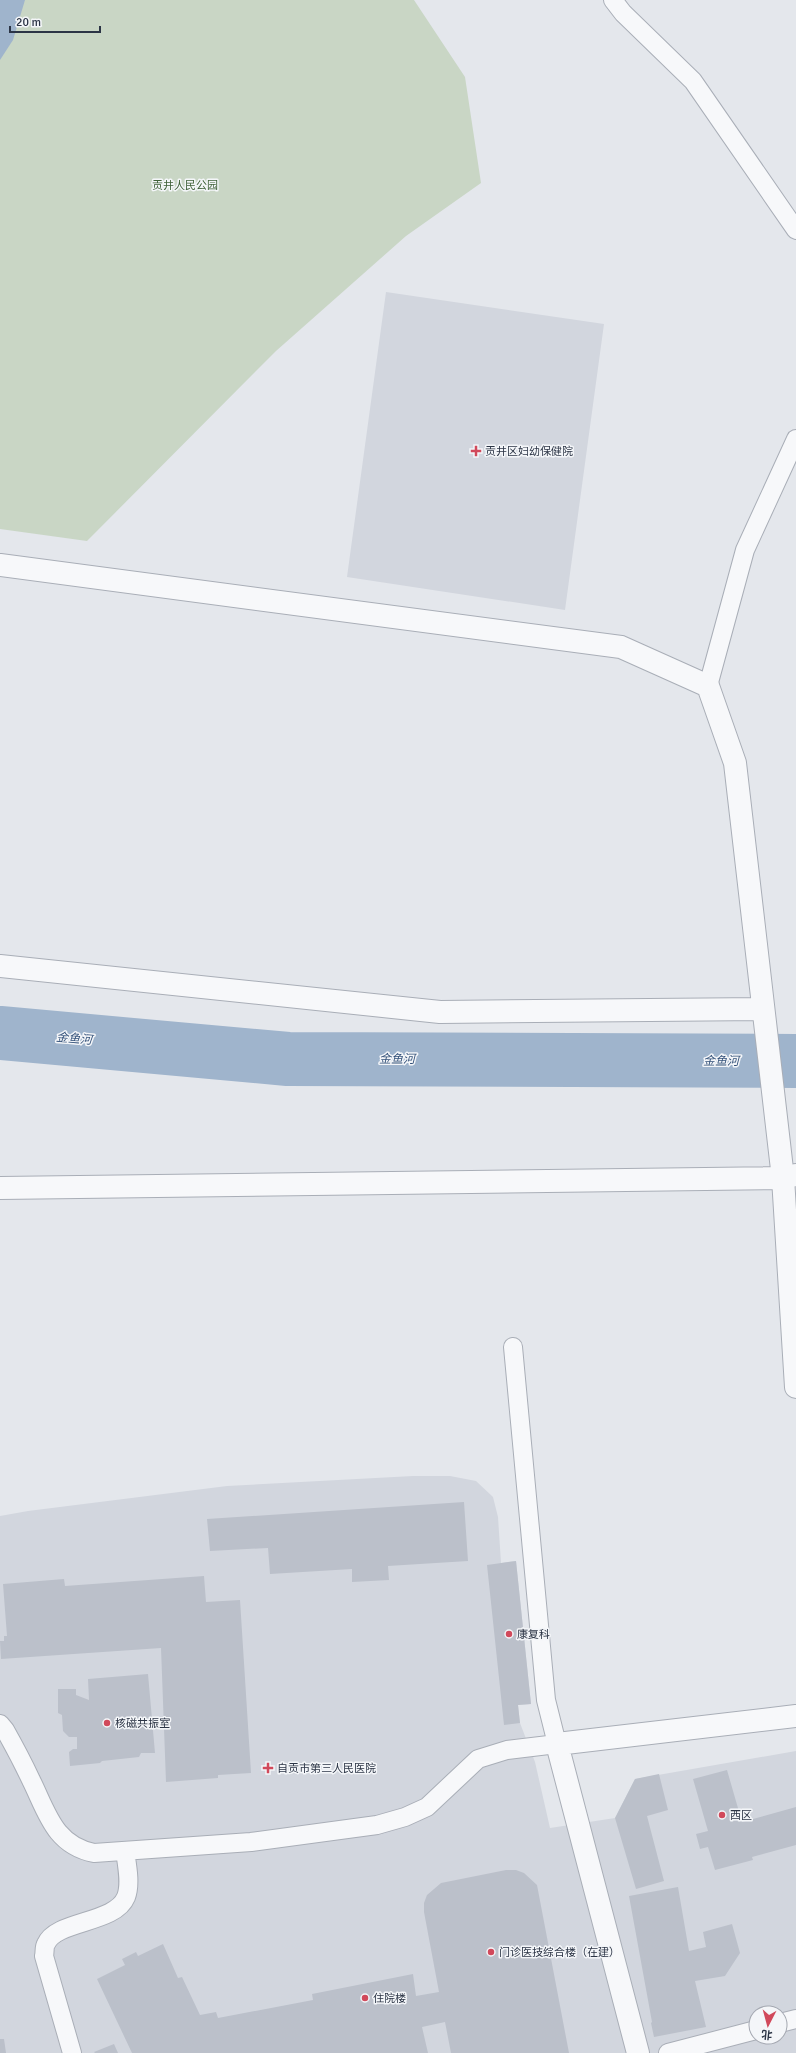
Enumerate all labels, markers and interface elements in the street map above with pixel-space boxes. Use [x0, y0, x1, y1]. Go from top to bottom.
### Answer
scale bar [10, 8, 100, 34]
text: 20 m [16, 15, 41, 30]
park label: 贡井人民公园 [152, 179, 218, 192]
marker: 贡井区妇幼保健院 [470, 445, 482, 457]
place label: 贡井区妇幼保健院 [485, 445, 573, 458]
water label: 金鱼河 [55, 1030, 95, 1048]
water label: 金鱼河 [379, 1052, 417, 1067]
water label: 金鱼河 [703, 1054, 741, 1069]
place label: 康复科 [517, 1628, 550, 1641]
marker: 康复科 [504, 1629, 514, 1639]
place label: 核磁共振室 [115, 1717, 170, 1730]
marker: 核磁共振室 [102, 1718, 112, 1728]
marker: 自贡市第三人民医院 [262, 1762, 274, 1774]
place label: 自贡市第三人民医院 [277, 1762, 376, 1775]
place label: 西区 [730, 1809, 752, 1822]
marker: 西区 [717, 1810, 727, 1820]
place label: 门诊医技综合楼（在建） [499, 1946, 620, 1959]
marker: 门诊医技综合楼（在建） [486, 1947, 496, 1957]
place label: 住院楼 [373, 1992, 406, 2005]
marker: 住院楼 [360, 1993, 370, 2003]
north arrow [748, 2005, 788, 2045]
text: 北 [761, 2027, 773, 2041]

